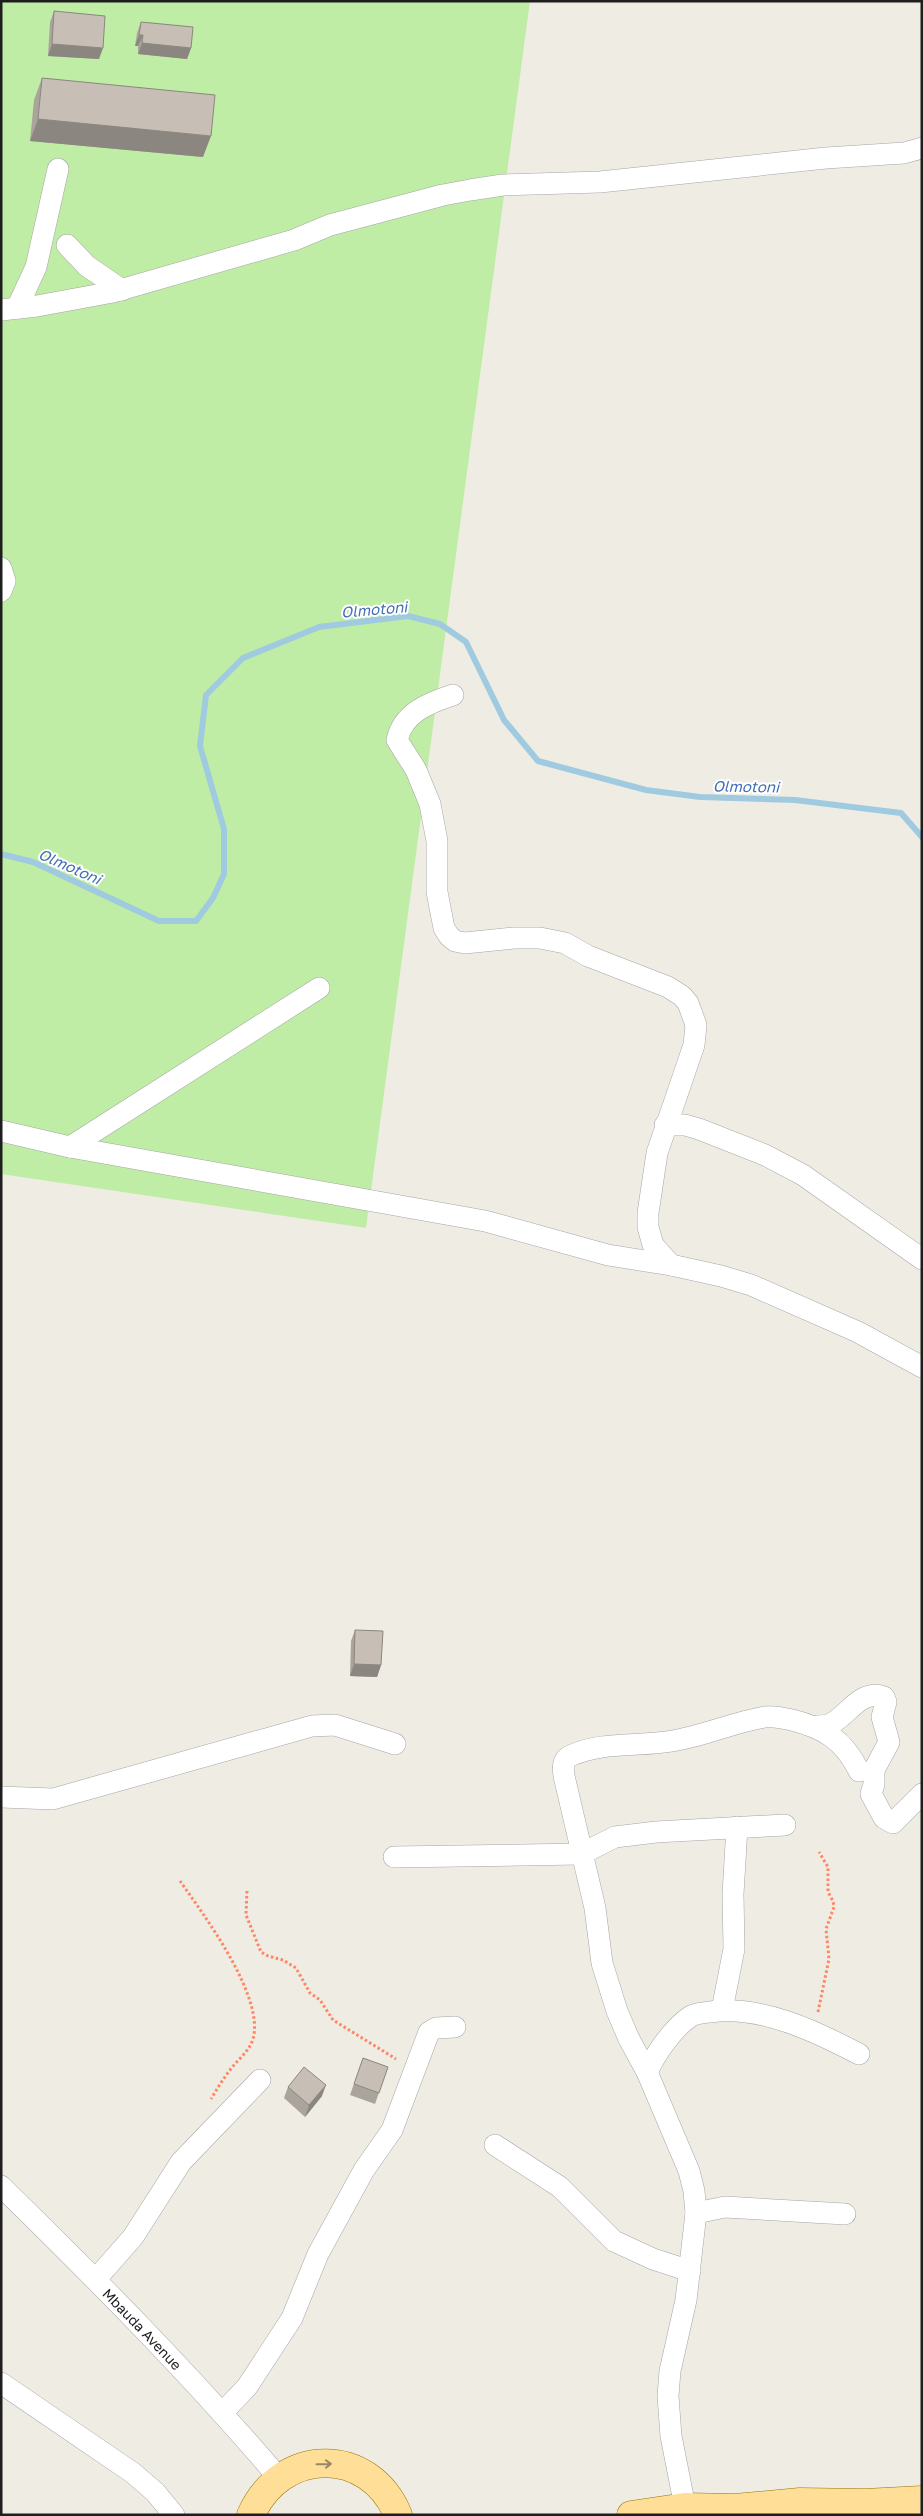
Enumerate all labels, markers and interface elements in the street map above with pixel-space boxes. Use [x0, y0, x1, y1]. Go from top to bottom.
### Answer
water label: Olmotoni [340, 597, 410, 621]
water label: Olmotoni [713, 776, 781, 796]
water label: Olmotoni [36, 844, 106, 889]
street label: Mbauda Avenue [100, 2284, 186, 2373]
one-way arrow [316, 2459, 332, 2469]

